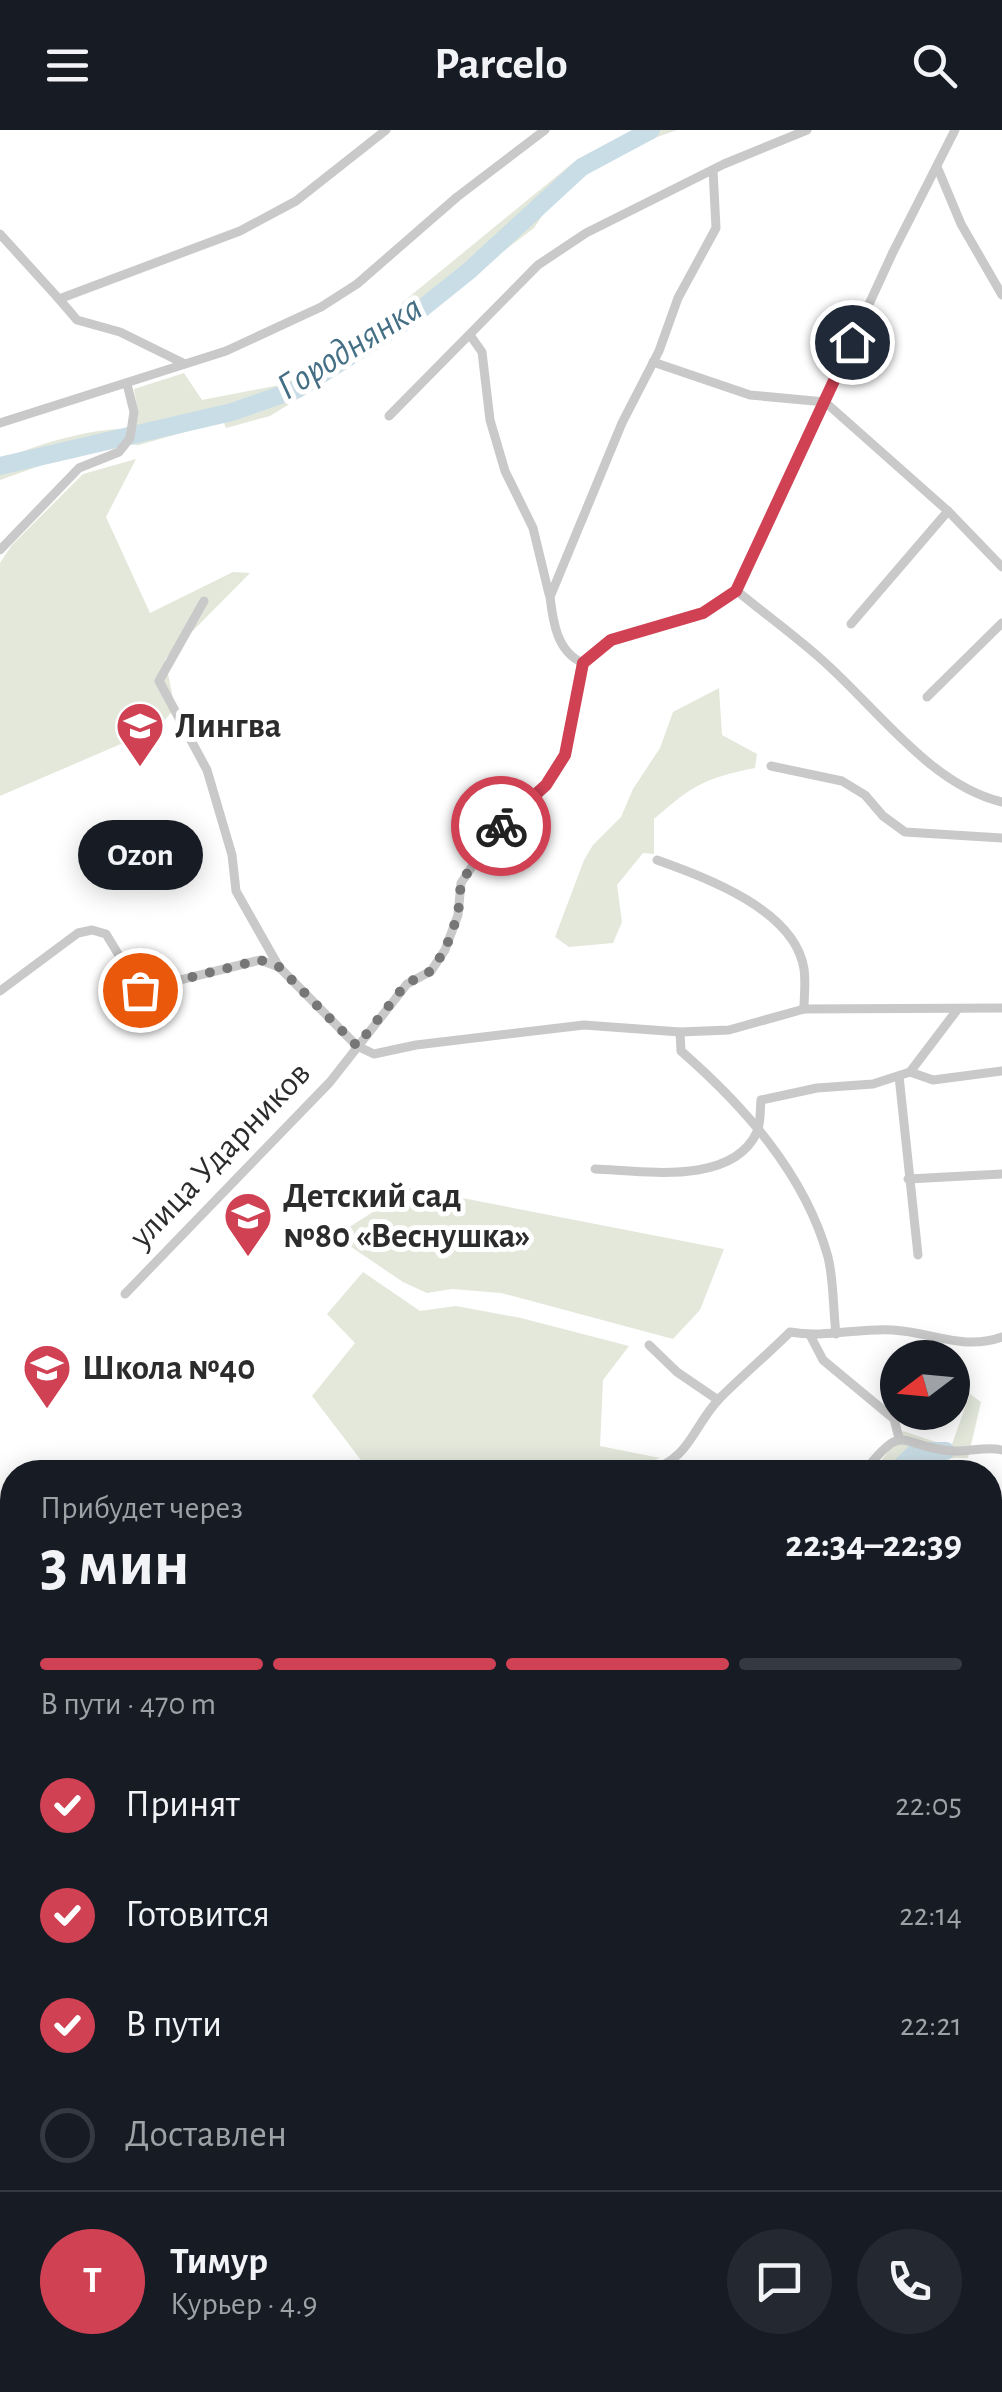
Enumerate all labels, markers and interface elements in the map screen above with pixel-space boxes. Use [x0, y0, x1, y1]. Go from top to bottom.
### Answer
icon: menu [40, 38, 95, 93]
icon: search [907, 38, 962, 93]
text: Parcelo [434, 42, 568, 87]
water label: Городнянка [271, 289, 429, 407]
pin [810, 300, 895, 385]
icon: home [825, 315, 880, 370]
school or university icon: Лингва [114, 700, 166, 768]
place label: Лингва [175, 709, 281, 744]
courier [451, 776, 551, 876]
icon: bike [474, 799, 529, 854]
callout: Ozon [78, 820, 202, 890]
text: Ozon [107, 839, 174, 871]
pin [98, 948, 183, 1033]
icon: bag [113, 963, 168, 1018]
street label: улица Ударников [122, 1055, 317, 1255]
place label: Детский сад №80 «Веснушка» [283, 1179, 530, 1254]
school or university icon: Детский сад №80 «Веснушка» [222, 1190, 274, 1258]
north arrow [880, 1340, 970, 1430]
map controls [880, 1340, 970, 1430]
school or university icon: Школа №40 [21, 1342, 73, 1410]
place label: Школа №40 [82, 1351, 255, 1386]
text: Прибудет через [40, 1492, 243, 1524]
text: 22:34–22:39 [785, 1526, 962, 1564]
text: 3 мин [40, 1532, 190, 1597]
text: В пути · 470 m [40, 1688, 216, 1720]
icon: check [40, 1778, 95, 1833]
text: Принят [125, 1786, 240, 1824]
text: 22:05 [895, 1789, 962, 1821]
icon: check [40, 1888, 95, 1943]
text: Готовится [125, 1896, 270, 1934]
text: 22:14 [899, 1899, 962, 1931]
icon: check [40, 1998, 95, 2053]
text: В пути [125, 2006, 222, 2044]
text: 22:21 [900, 2009, 962, 2041]
text: Доставлен [125, 2116, 287, 2154]
button: chat [727, 2229, 832, 2334]
button: phone [857, 2229, 962, 2334]
text: Тимур [170, 2243, 268, 2281]
text: Т [83, 2262, 102, 2300]
text: Курьер · 4.9 [170, 2288, 318, 2320]

